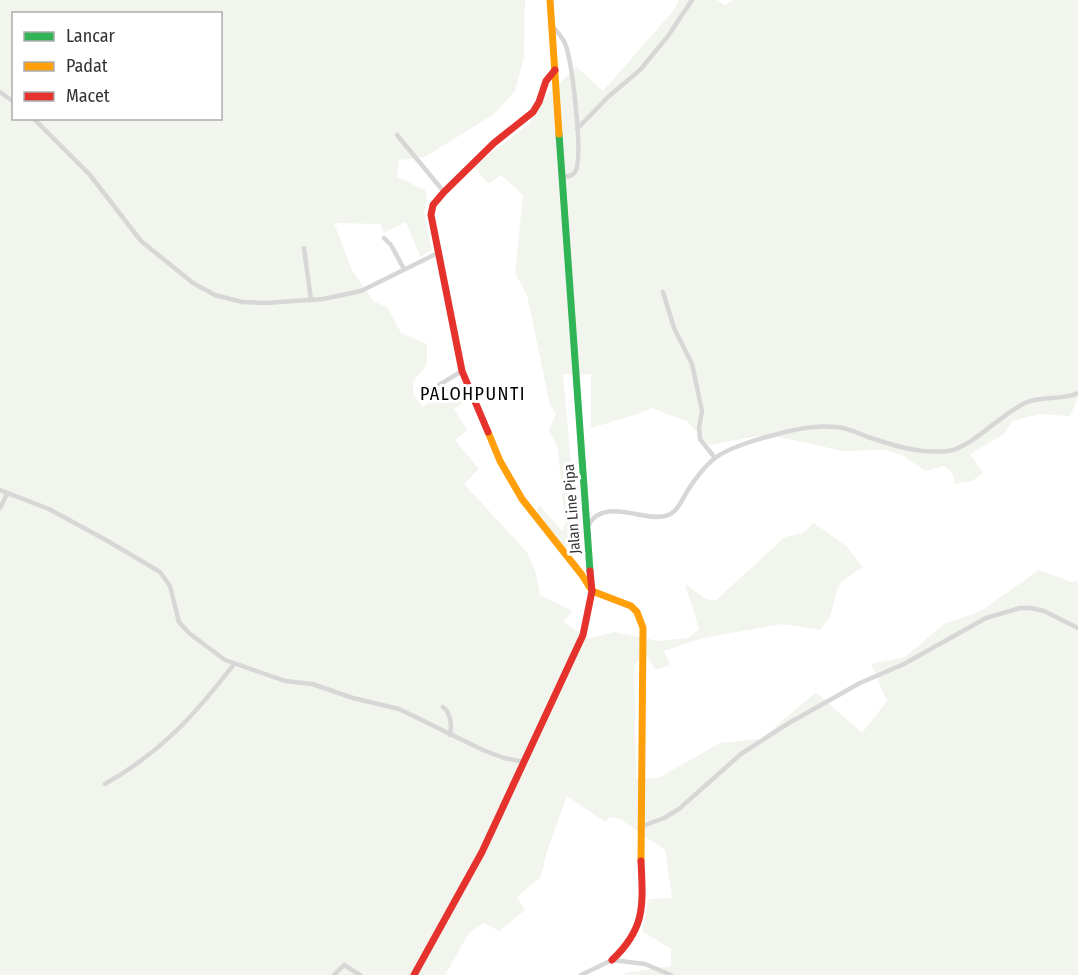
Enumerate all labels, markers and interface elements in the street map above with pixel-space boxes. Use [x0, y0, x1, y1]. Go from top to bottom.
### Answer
legend [12, 12, 222, 120]
text: Lancar [66, 25, 115, 47]
text: Padat [66, 55, 108, 77]
text: Macet [66, 85, 110, 107]
district label: PALOHPUNTI [420, 383, 526, 405]
street label: Jalan Line Pipa [560, 463, 584, 555]

